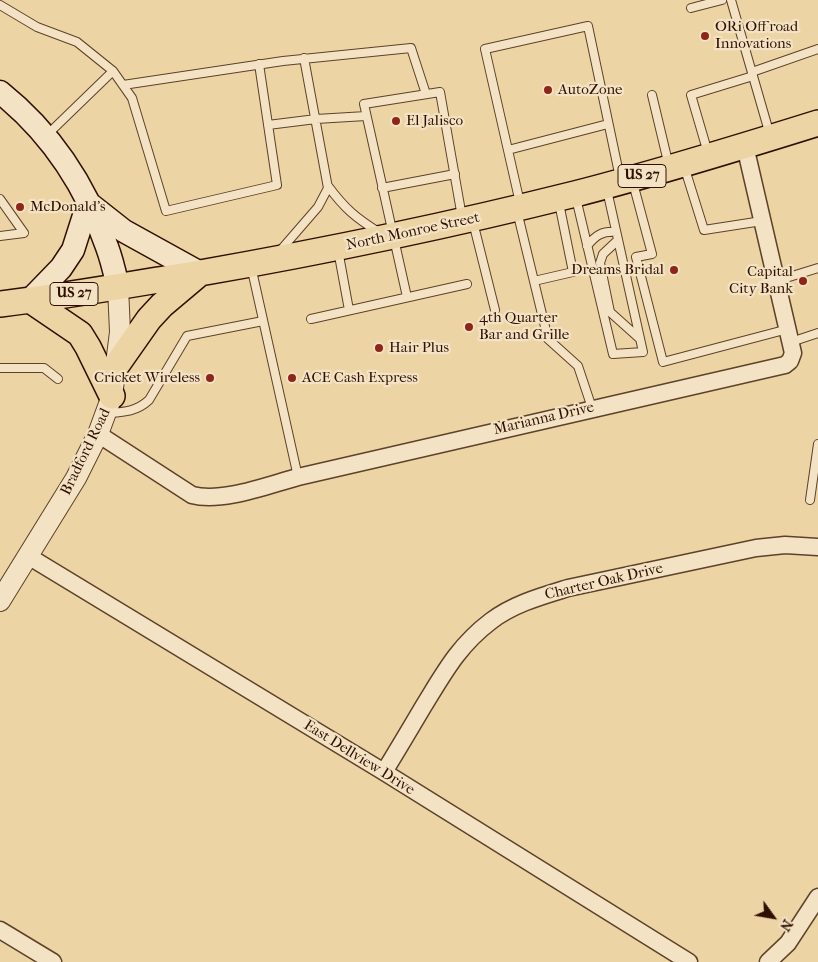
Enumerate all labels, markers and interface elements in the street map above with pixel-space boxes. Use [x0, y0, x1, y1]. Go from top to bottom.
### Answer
place label: ORi Off road Innovations [715, 18, 798, 53]
marker: ORi Off road Innovations [699, 30, 711, 42]
place label: AutoZone [558, 81, 622, 99]
marker: AutoZone [542, 84, 554, 96]
place label: El Jalisco [406, 112, 463, 130]
marker: El Jalisco [390, 115, 402, 127]
road number: US 27 [618, 165, 666, 188]
place label: McDonald's [30, 198, 106, 216]
marker: McDonald's [14, 201, 26, 213]
street label: North Monroe Street [345, 209, 481, 255]
place label: Dreams Bridal [571, 261, 664, 279]
place label: Capital City Bank [729, 263, 793, 298]
marker: Dreams Bridal [668, 264, 680, 276]
marker: Capital City Bank [797, 275, 809, 287]
road number: US 27 [50, 282, 98, 306]
place label: 4th Quarter Bar and Grille [479, 309, 569, 344]
marker: 4th Quarter Bar and Grille [463, 321, 475, 333]
place label: Hair Plus [389, 339, 449, 357]
marker: Hair Plus [373, 342, 385, 354]
place label: Cricket Wireless [94, 369, 200, 387]
place label: ACE Cash Express [302, 369, 418, 387]
marker: Cricket Wireless [204, 372, 216, 384]
marker: ACE Cash Express [286, 372, 298, 384]
street label: Marianna Drive [492, 399, 596, 439]
street label: Bradford Road [57, 406, 115, 498]
street label: Charter Oak Drive [543, 560, 665, 604]
street label: East Dellview Drive [300, 717, 418, 799]
north arrow [748, 892, 798, 942]
text: N [776, 916, 796, 934]

